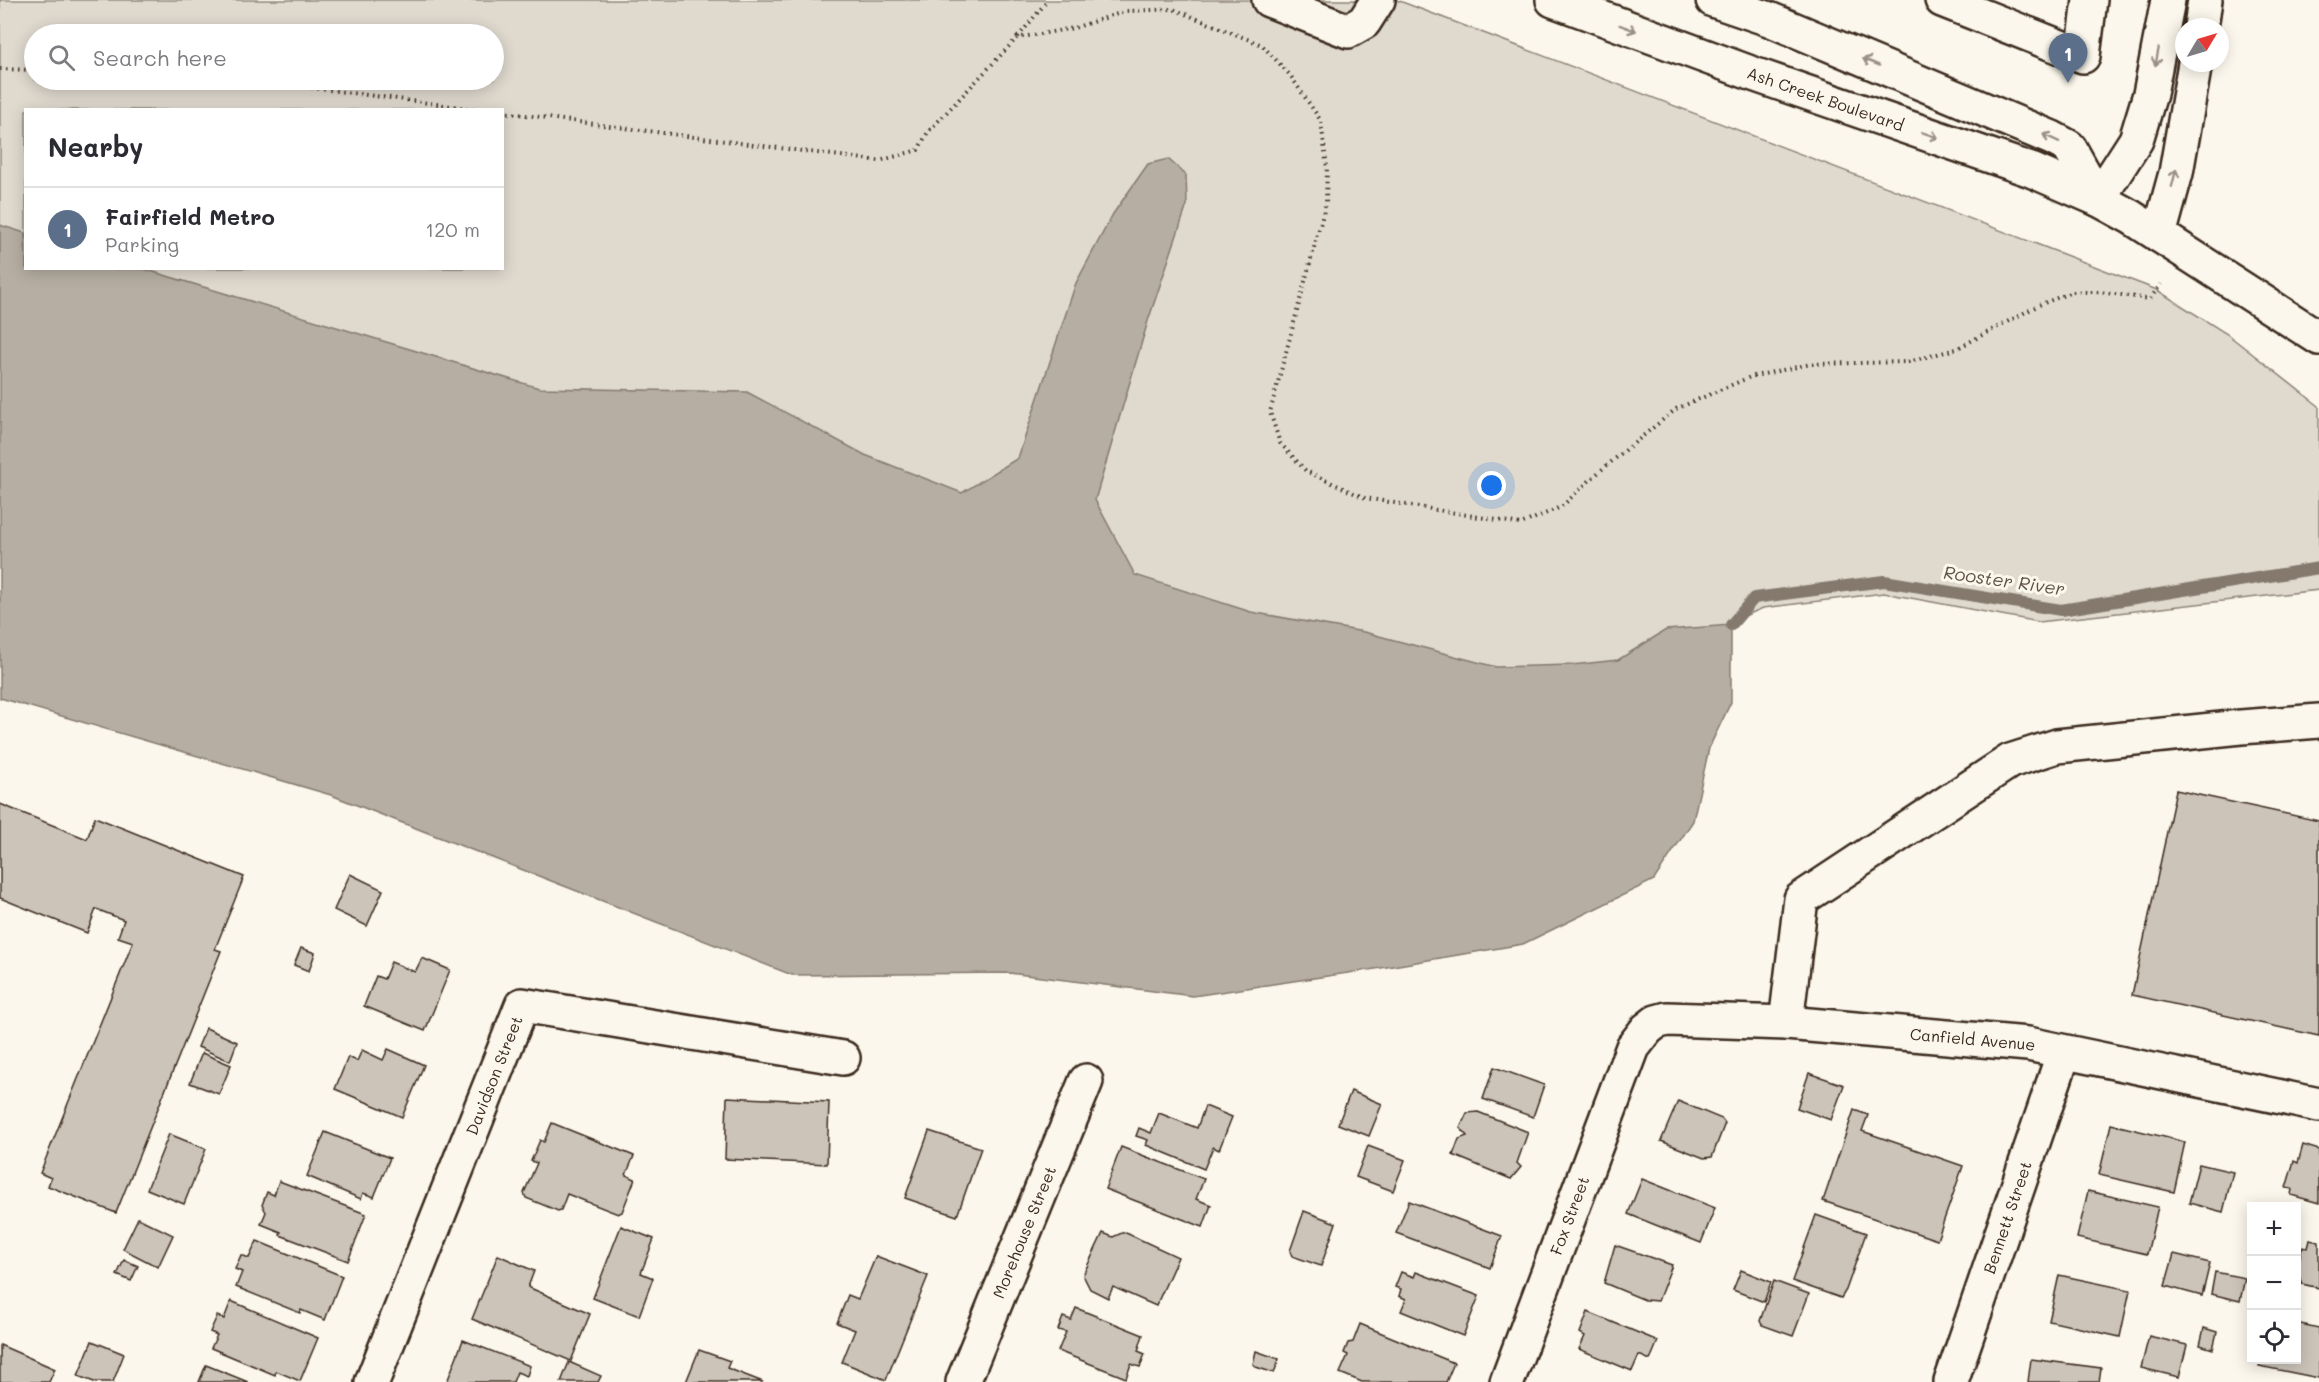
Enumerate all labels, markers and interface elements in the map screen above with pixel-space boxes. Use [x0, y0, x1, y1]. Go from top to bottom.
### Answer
north arrow [2175, 18, 2229, 72]
one-way arrow [1618, 23, 1636, 34]
search box [24, 24, 504, 90]
pin: 1 [2048, 34, 2088, 83]
icon: search [45, 41, 78, 74]
text: Search here [93, 43, 227, 72]
one-way arrow [2151, 47, 2162, 67]
one-way arrow [1863, 56, 1881, 67]
street label: Ash Creek Boulevard [1744, 62, 1907, 135]
text: Nearby [48, 130, 143, 164]
one-way arrow [1920, 131, 1939, 142]
one-way arrow [2042, 132, 2060, 144]
one-way arrow [2169, 169, 2181, 188]
text: Fairfield Metro [105, 202, 275, 231]
text: 1 [63, 216, 72, 242]
text: 120 m [425, 216, 480, 242]
text: Parking [105, 231, 179, 257]
your location [1477, 471, 1506, 500]
water label: Rooster River [1942, 560, 2066, 600]
street label: Davidson Street [460, 1012, 527, 1138]
street label: Canfield Avenue [1909, 1023, 2038, 1055]
street label: Bennett Street [1978, 1158, 2036, 1276]
street label: Morehouse Street [987, 1162, 1060, 1301]
street label: Fox Street [1545, 1173, 1594, 1258]
map controls [2247, 1202, 2301, 1364]
button: + [2247, 1202, 2301, 1256]
button: − [2247, 1256, 2301, 1310]
button: locate [2247, 1310, 2301, 1364]

